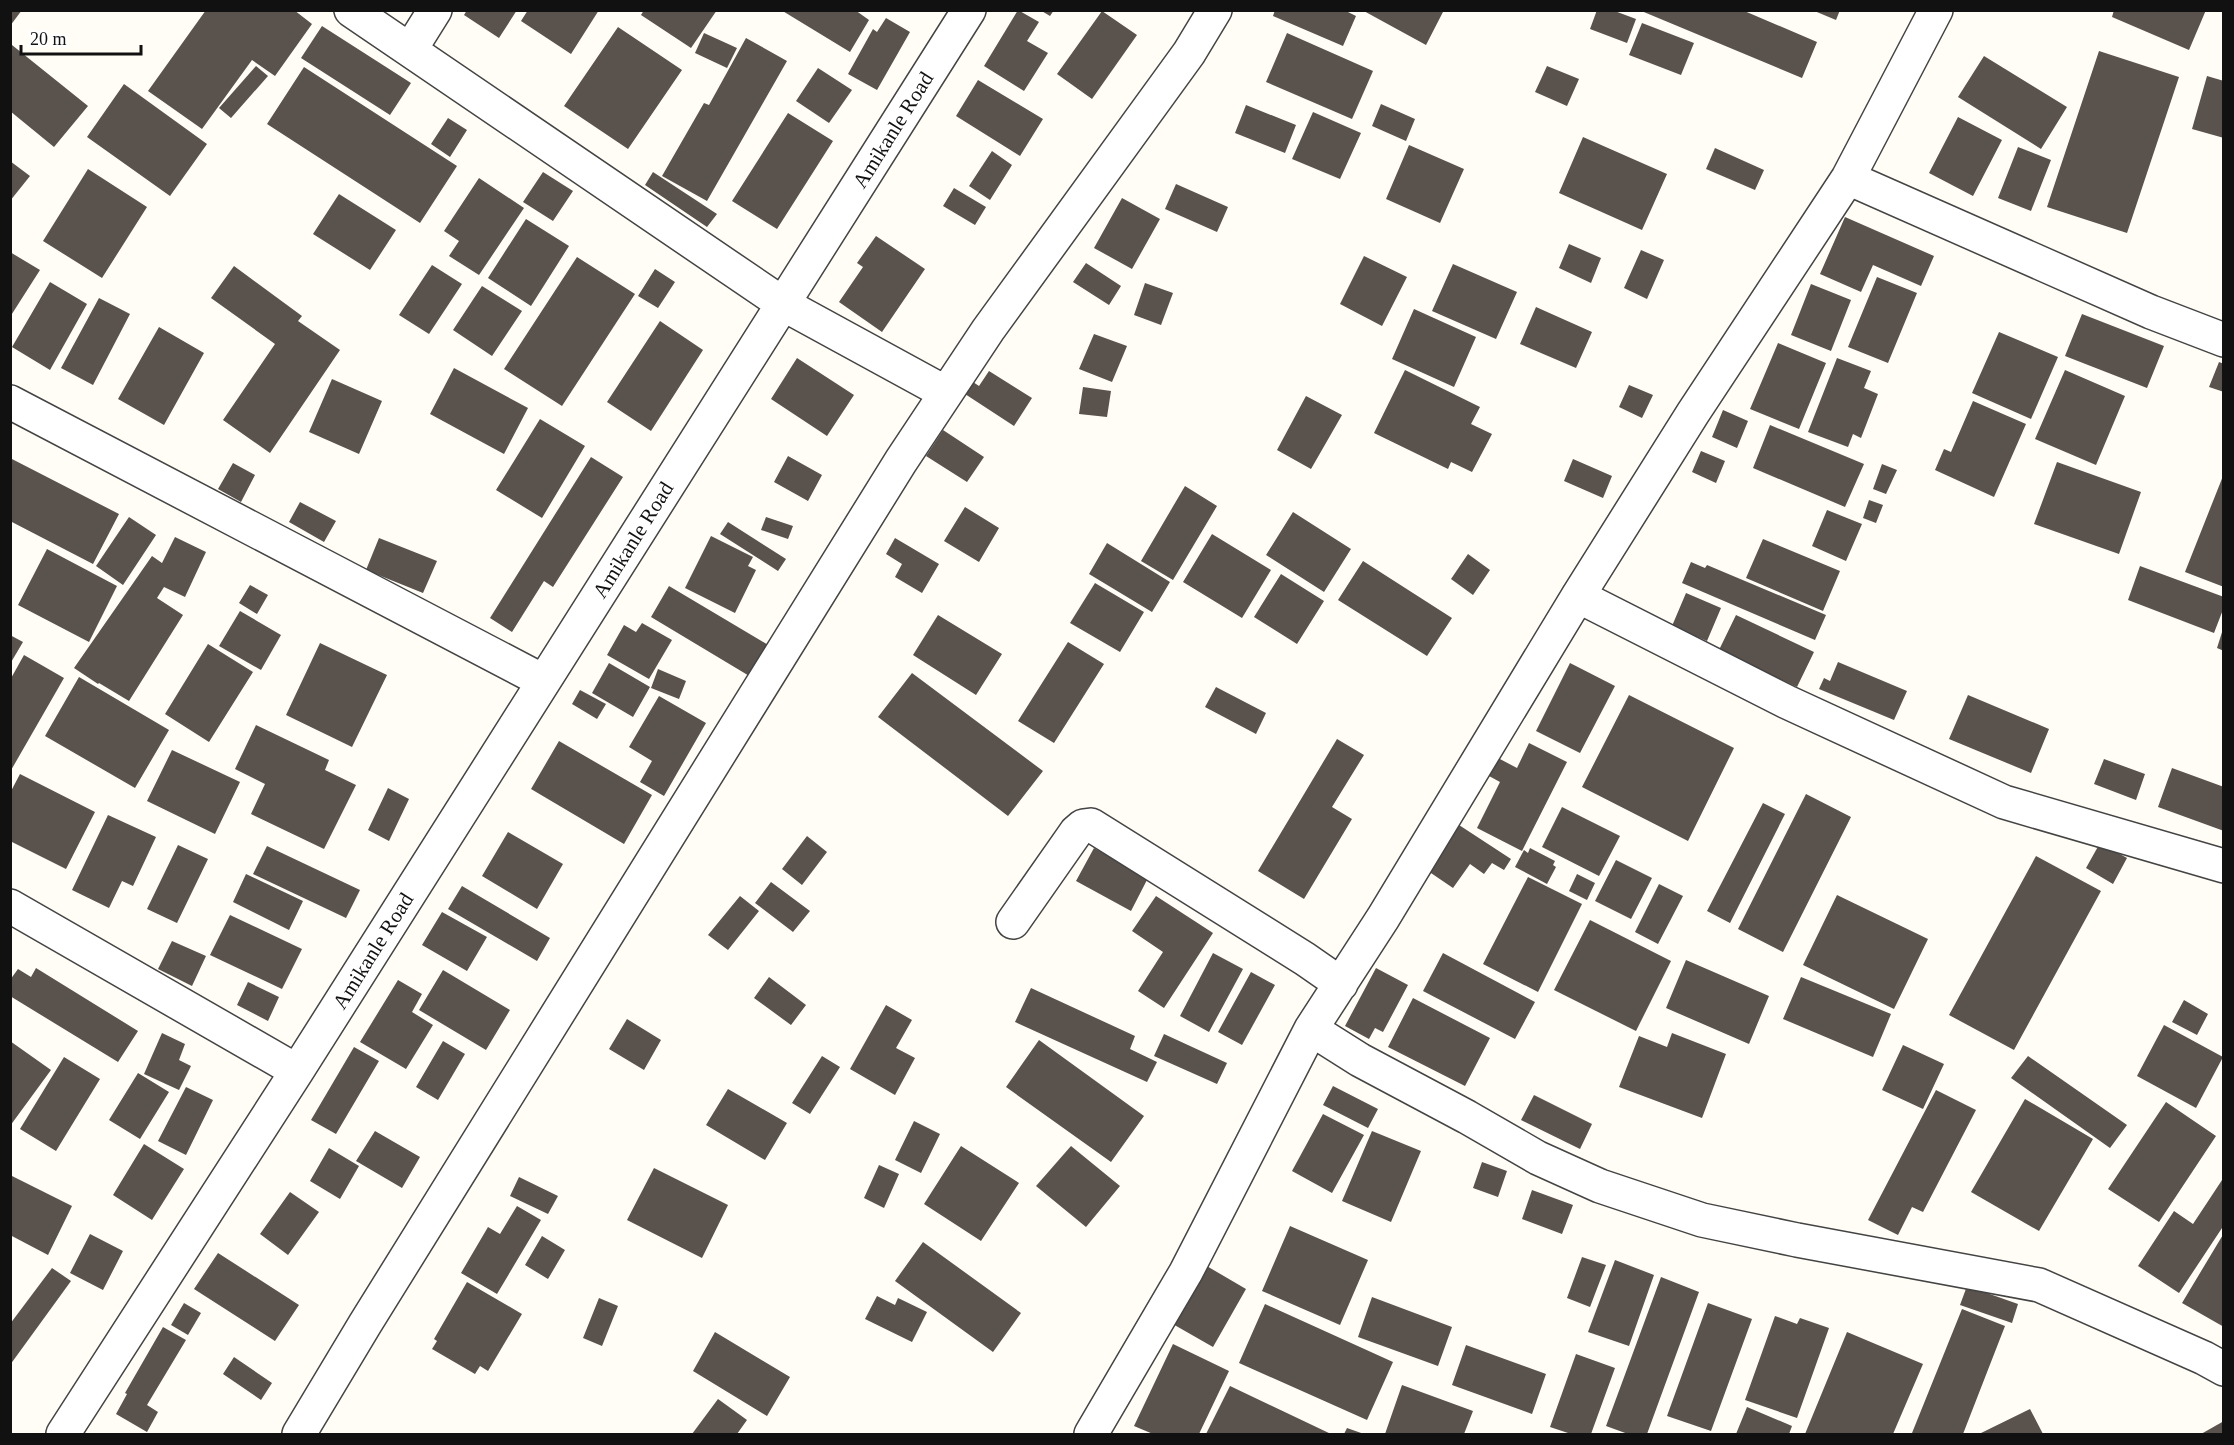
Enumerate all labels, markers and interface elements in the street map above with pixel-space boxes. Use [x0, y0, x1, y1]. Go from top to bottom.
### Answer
scale bar [21, 18, 141, 56]
text: 20 m [30, 29, 67, 49]
street label: Amikanle Road [848, 67, 939, 192]
street label: Amikanle Road [588, 477, 679, 602]
street label: Amikanle Road [328, 888, 419, 1013]

